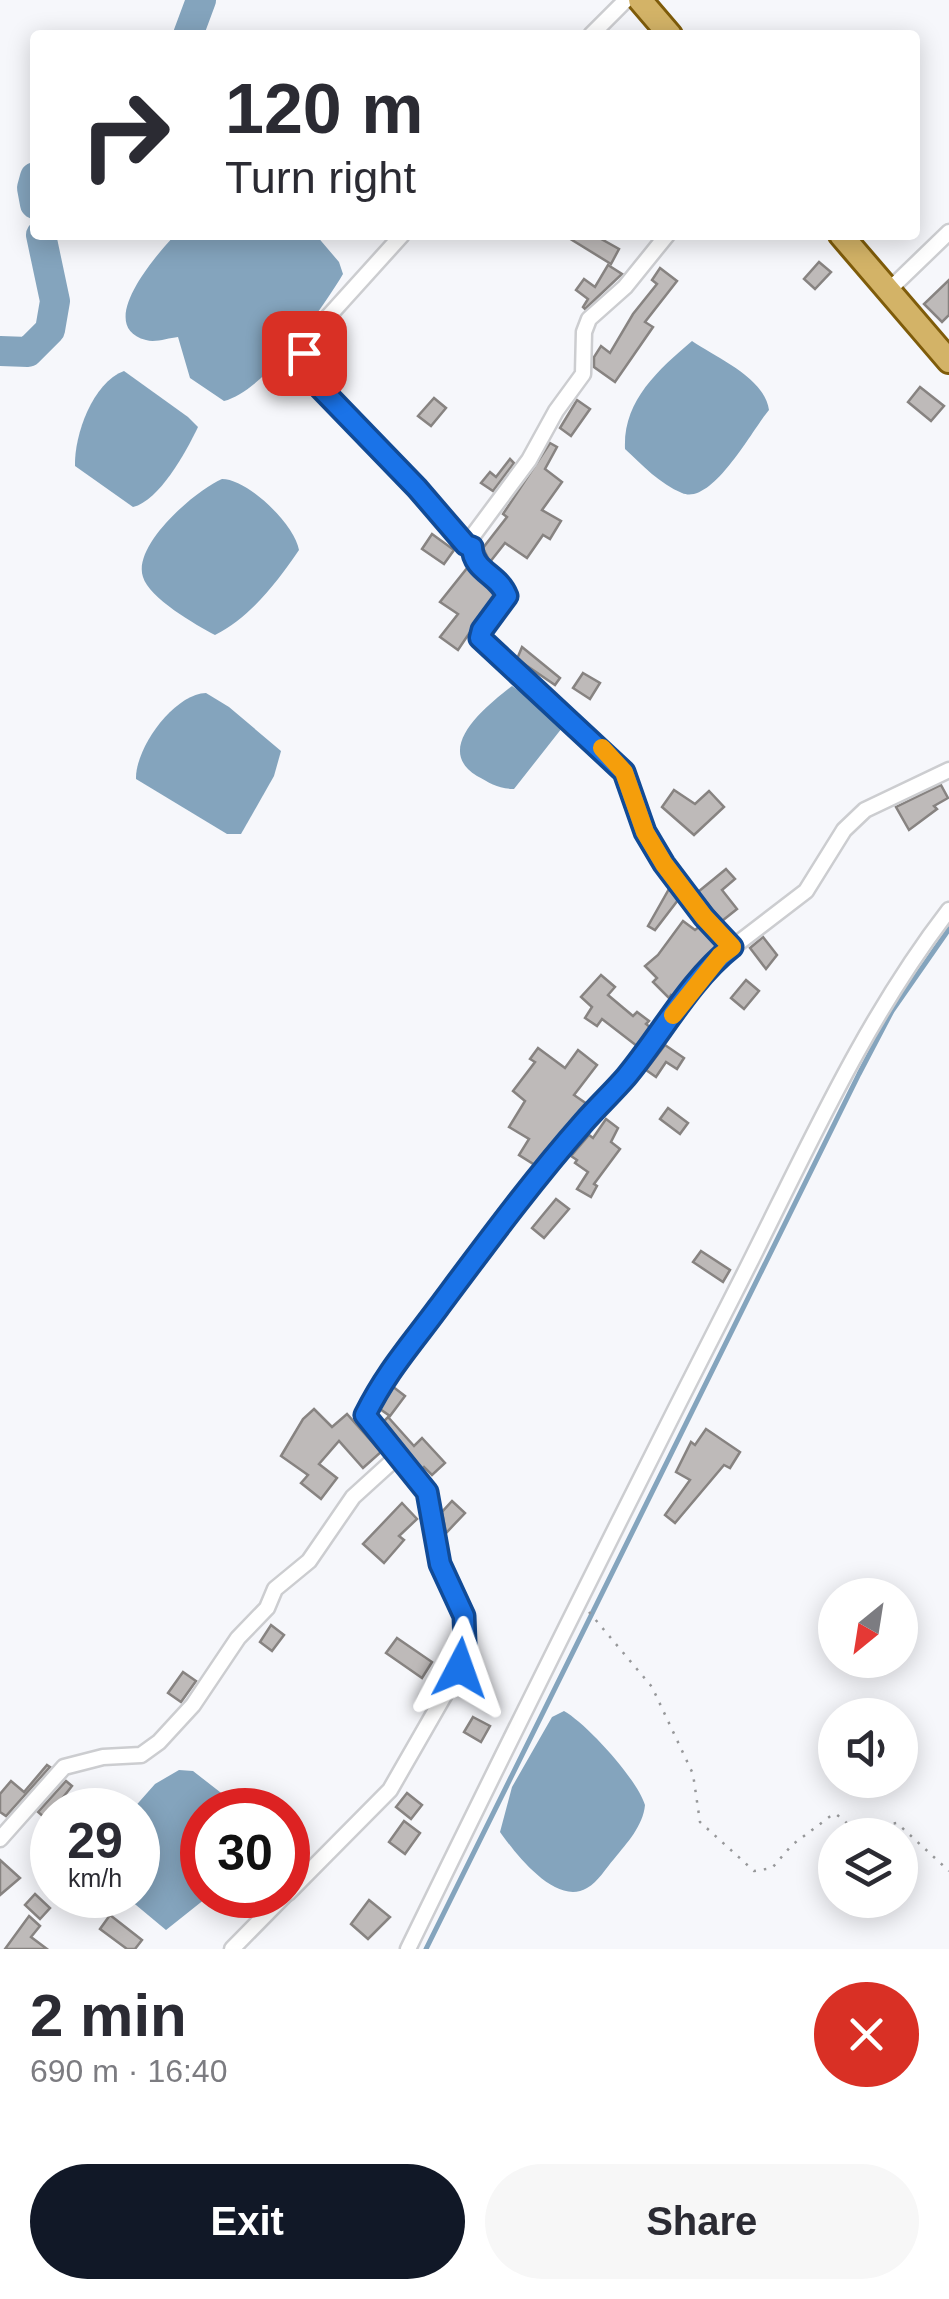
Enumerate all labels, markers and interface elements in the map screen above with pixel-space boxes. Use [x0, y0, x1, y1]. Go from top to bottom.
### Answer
icon: right [60, 70, 190, 200]
text: 120 m [225, 70, 423, 148]
text: Turn right [225, 152, 416, 203]
pin [262, 311, 347, 396]
icon: arrive [277, 326, 332, 381]
north arrow [818, 1578, 918, 1678]
map controls [818, 1578, 918, 1918]
position arrow [408, 1616, 512, 1720]
button: sound [818, 1698, 918, 1798]
speed limit sign: 30 [180, 1788, 310, 1918]
text: 29 [67, 1813, 123, 1869]
button: layers [818, 1818, 918, 1918]
text: km/h [68, 1864, 122, 1892]
text: 2 min [30, 1982, 187, 2049]
button: close [814, 1982, 919, 2087]
text: 690 m · 16:40 [30, 2053, 227, 2089]
button: Exit [30, 2164, 465, 2279]
button: Share [485, 2164, 919, 2279]

